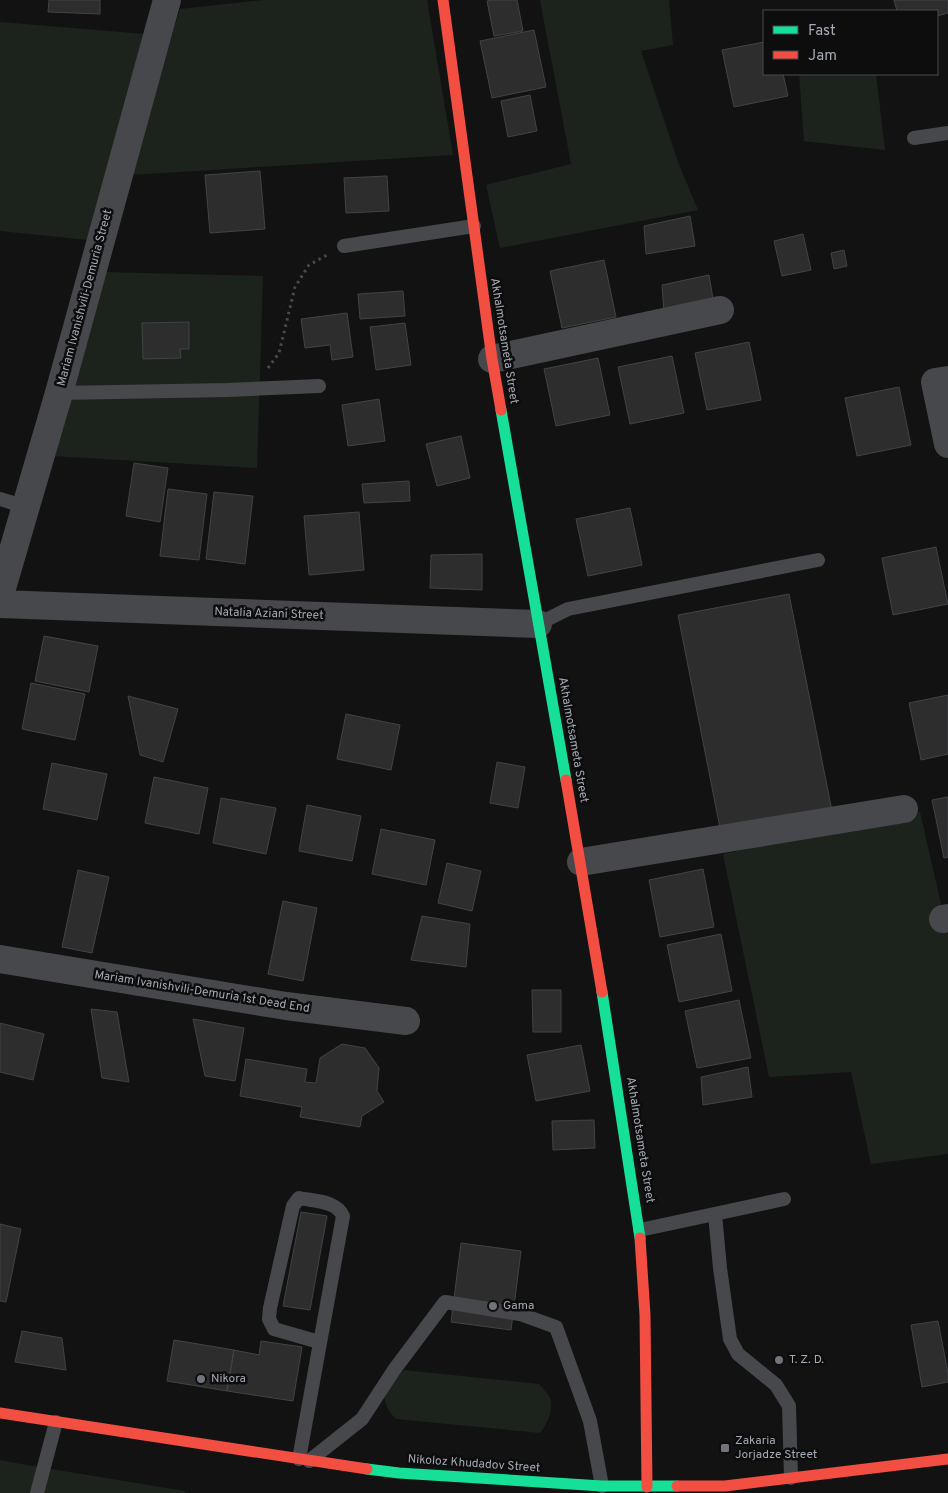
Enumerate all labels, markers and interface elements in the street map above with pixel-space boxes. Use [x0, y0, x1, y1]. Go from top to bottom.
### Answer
legend [763, 10, 938, 75]
text: Fast [808, 22, 836, 41]
text: Jam [808, 47, 837, 66]
street label: Mariam Ivanishvili-Demuria Street [54, 208, 116, 388]
street label: Akhalmotsameta Street [486, 277, 522, 405]
street label: Natalia Aziani Street [214, 604, 324, 624]
street label: Akhalmotsameta Street [554, 676, 592, 804]
street label: Mariam Ivanishvili-Demuria 1st Dead End [93, 967, 311, 1017]
street label: Akhalmotsameta Street [622, 1076, 658, 1204]
place label: Gama [503, 1298, 534, 1314]
marker: Gama [487, 1300, 499, 1312]
place label: T. Z. D. [789, 1352, 824, 1368]
marker: T. Z. D. [773, 1354, 785, 1366]
place label: Nikora [211, 1371, 246, 1387]
marker: Nikora [195, 1373, 207, 1385]
place label: Zakaria Jorjadze Street [735, 1433, 817, 1463]
marker: Zakaria Jorjadze Street [719, 1442, 731, 1454]
street label: Nikoloz Khudadov Street [407, 1451, 541, 1477]

